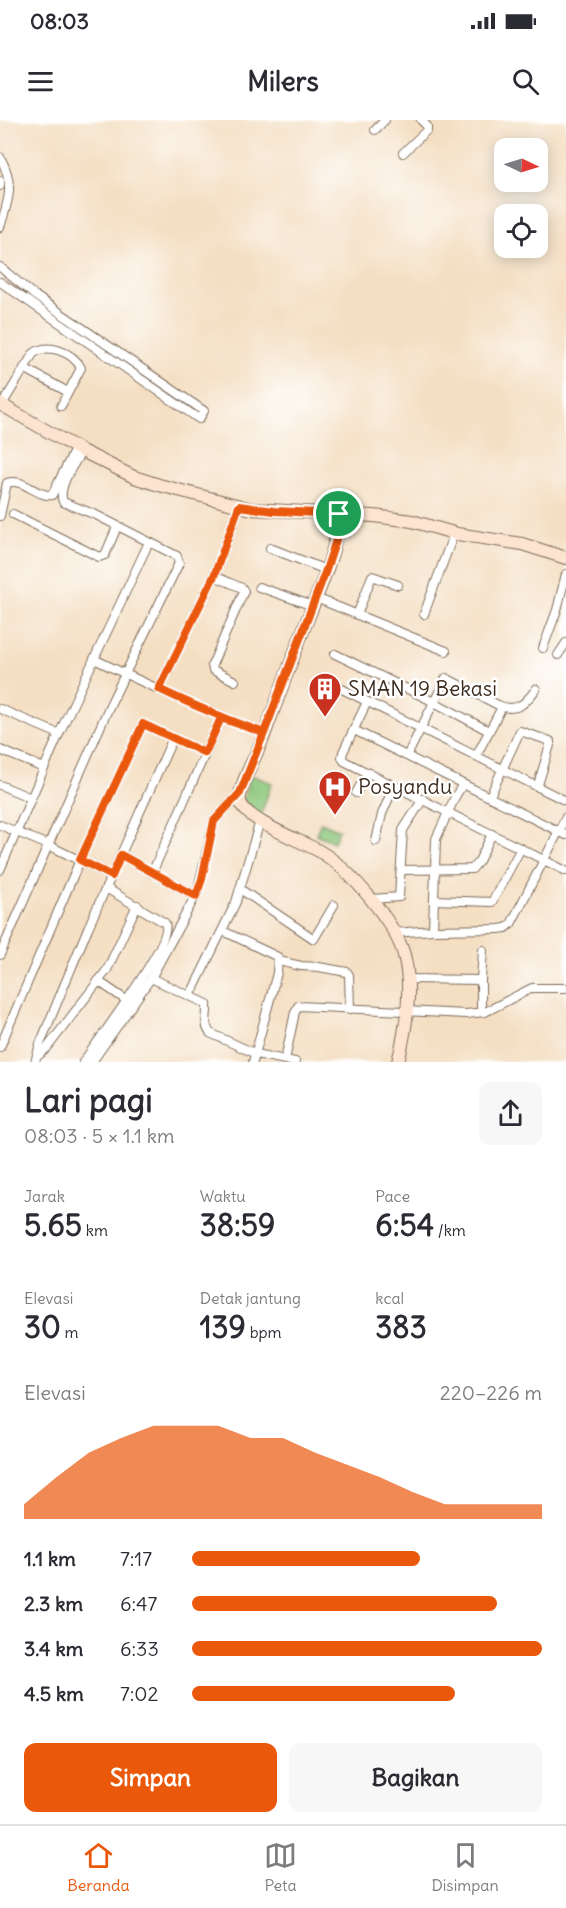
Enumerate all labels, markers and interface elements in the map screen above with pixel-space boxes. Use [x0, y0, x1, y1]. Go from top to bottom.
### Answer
text: 08:03 [30, 7, 89, 35]
text: Milers [247, 64, 319, 98]
icon: menu [24, 65, 57, 98]
icon: search [509, 65, 542, 98]
north arrow [494, 138, 548, 192]
map controls [494, 138, 548, 258]
button: locate [494, 204, 548, 258]
pin [313, 488, 364, 539]
icon: arrive [322, 497, 355, 530]
building icon: SMAN 19 Bekasi [307, 671, 343, 718]
place label: SMAN 19 Bekasi [348, 675, 497, 702]
hospital icon: Posyandu [317, 769, 353, 816]
place label: Posyandu [358, 773, 452, 800]
text: Lari pagi [24, 1079, 153, 1121]
button: share [479, 1082, 542, 1145]
text: 08:03 · 5 × 1.1 km [24, 1123, 175, 1148]
text: Jarak [24, 1186, 65, 1206]
text: Waktu [200, 1186, 246, 1206]
text: Pace [375, 1186, 410, 1206]
text: 5.65 [24, 1206, 82, 1244]
text: 38:59 [200, 1206, 275, 1244]
text: 6:54 [375, 1206, 434, 1244]
text: km [82, 1220, 108, 1240]
text: /km [434, 1220, 466, 1240]
text: Elevasi [24, 1288, 73, 1308]
text: Detak jantung [200, 1288, 301, 1308]
text: kcal [375, 1288, 404, 1308]
text: 30 [24, 1308, 61, 1346]
text: 139 [200, 1308, 246, 1346]
text: 383 [375, 1308, 427, 1346]
text: m [61, 1322, 79, 1342]
text: bpm [246, 1322, 282, 1342]
text: Elevasi [24, 1380, 86, 1405]
text: 220–226 m [440, 1380, 542, 1405]
text: 1.1 km [24, 1546, 76, 1571]
text: 7:17 [120, 1546, 152, 1571]
text: 2.3 km [24, 1591, 83, 1616]
text: 6:47 [120, 1591, 157, 1616]
text: 3.4 km [24, 1636, 83, 1661]
text: 6:33 [120, 1636, 159, 1661]
text: 4.5 km [24, 1681, 84, 1706]
text: 7:02 [120, 1681, 158, 1706]
button: Simpan [24, 1743, 277, 1812]
button: Bagikan [289, 1743, 542, 1812]
tab: Beranda [67, 1839, 130, 1895]
tab: Peta [264, 1839, 297, 1895]
tab: Disimpan [431, 1839, 499, 1895]

